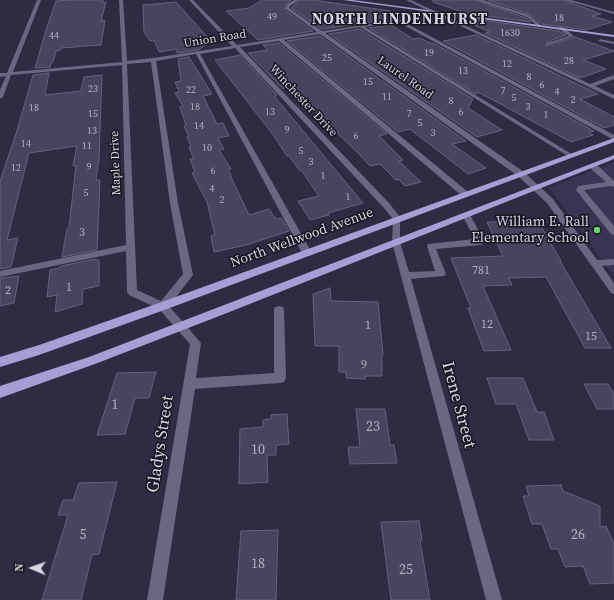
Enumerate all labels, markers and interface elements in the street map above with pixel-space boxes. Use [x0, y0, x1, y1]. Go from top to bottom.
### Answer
house number: 49 [267, 11, 277, 23]
district label: NORTH LINDENHURST [312, 11, 488, 29]
house number: 18 [554, 12, 564, 24]
street label: Union Road [183, 27, 247, 51]
house number: 1630 [500, 27, 520, 39]
house number: 44 [49, 30, 59, 42]
house number: 19 [424, 47, 434, 59]
house number: 25 [322, 52, 332, 64]
street label: Laurel Road [374, 54, 436, 102]
house number: 28 [564, 55, 574, 67]
house number: 12 [502, 58, 512, 70]
street label: Winchester Drive [266, 62, 340, 140]
house number: 13 [458, 65, 468, 77]
house number: 8 [527, 71, 531, 83]
house number: 15 [363, 76, 373, 88]
house number: 6 [540, 79, 544, 91]
house number: 23 [88, 83, 98, 95]
house number: 22 [186, 84, 196, 96]
house number: 7 [501, 85, 505, 97]
house number: 4 [555, 86, 559, 98]
house number: 11 [382, 91, 392, 103]
house number: 5 [512, 92, 516, 104]
house number: 2 [571, 94, 575, 106]
house number: 8 [449, 95, 453, 107]
house number: 18 [190, 101, 200, 113]
house number: 3 [526, 101, 530, 113]
house number: 18 [29, 102, 39, 114]
house number: 13 [265, 106, 275, 118]
house number: 6 [459, 106, 463, 118]
house number: 15 [88, 108, 98, 120]
house number: 7 [407, 108, 411, 120]
house number: 1 [544, 109, 548, 121]
house number: 5 [418, 117, 422, 129]
house number: 14 [194, 120, 204, 132]
house number: 9 [285, 124, 289, 136]
house number: 13 [87, 125, 97, 137]
house number: 3 [431, 127, 435, 139]
street label: Maple Drive [108, 130, 124, 196]
house number: 6 [354, 130, 358, 142]
house number: 14 [21, 138, 31, 150]
house number: 11 [82, 140, 92, 152]
house number: 10 [202, 142, 212, 154]
house number: 5 [299, 145, 303, 157]
house number: 3 [309, 156, 313, 168]
house number: 9 [87, 161, 91, 173]
house number: 12 [11, 162, 21, 174]
house number: 6 [211, 165, 215, 177]
house number: 1 [321, 170, 325, 182]
house number: 4 [210, 183, 214, 195]
house number: 5 [84, 187, 88, 199]
house number: 1 [346, 191, 350, 203]
house number: 2 [220, 194, 224, 206]
street label: North Wellwood Avenue [228, 204, 376, 272]
place label: William E. Rall Elementary School [471, 214, 589, 246]
marker: William E. Rall Elementary School [592, 225, 602, 235]
house number: 3 [79, 226, 85, 240]
house number: 781 [472, 264, 490, 278]
house number: 1 [66, 281, 72, 295]
house number: 2 [5, 284, 11, 298]
house number: 12 [481, 318, 493, 332]
house number: 1 [365, 319, 371, 333]
house number: 15 [585, 330, 597, 344]
house number: 9 [361, 358, 367, 372]
street label: Irene Street [437, 359, 479, 451]
street label: Gladys Street [143, 394, 179, 494]
house number: 1 [112, 397, 118, 413]
house number: 23 [366, 419, 380, 435]
house number: 10 [251, 442, 265, 458]
house number: 5 [80, 527, 86, 543]
house number: 26 [571, 527, 585, 543]
north arrow [12, 548, 52, 588]
house number: 18 [251, 556, 265, 572]
house number: 25 [399, 562, 413, 578]
text: N [12, 563, 27, 572]

